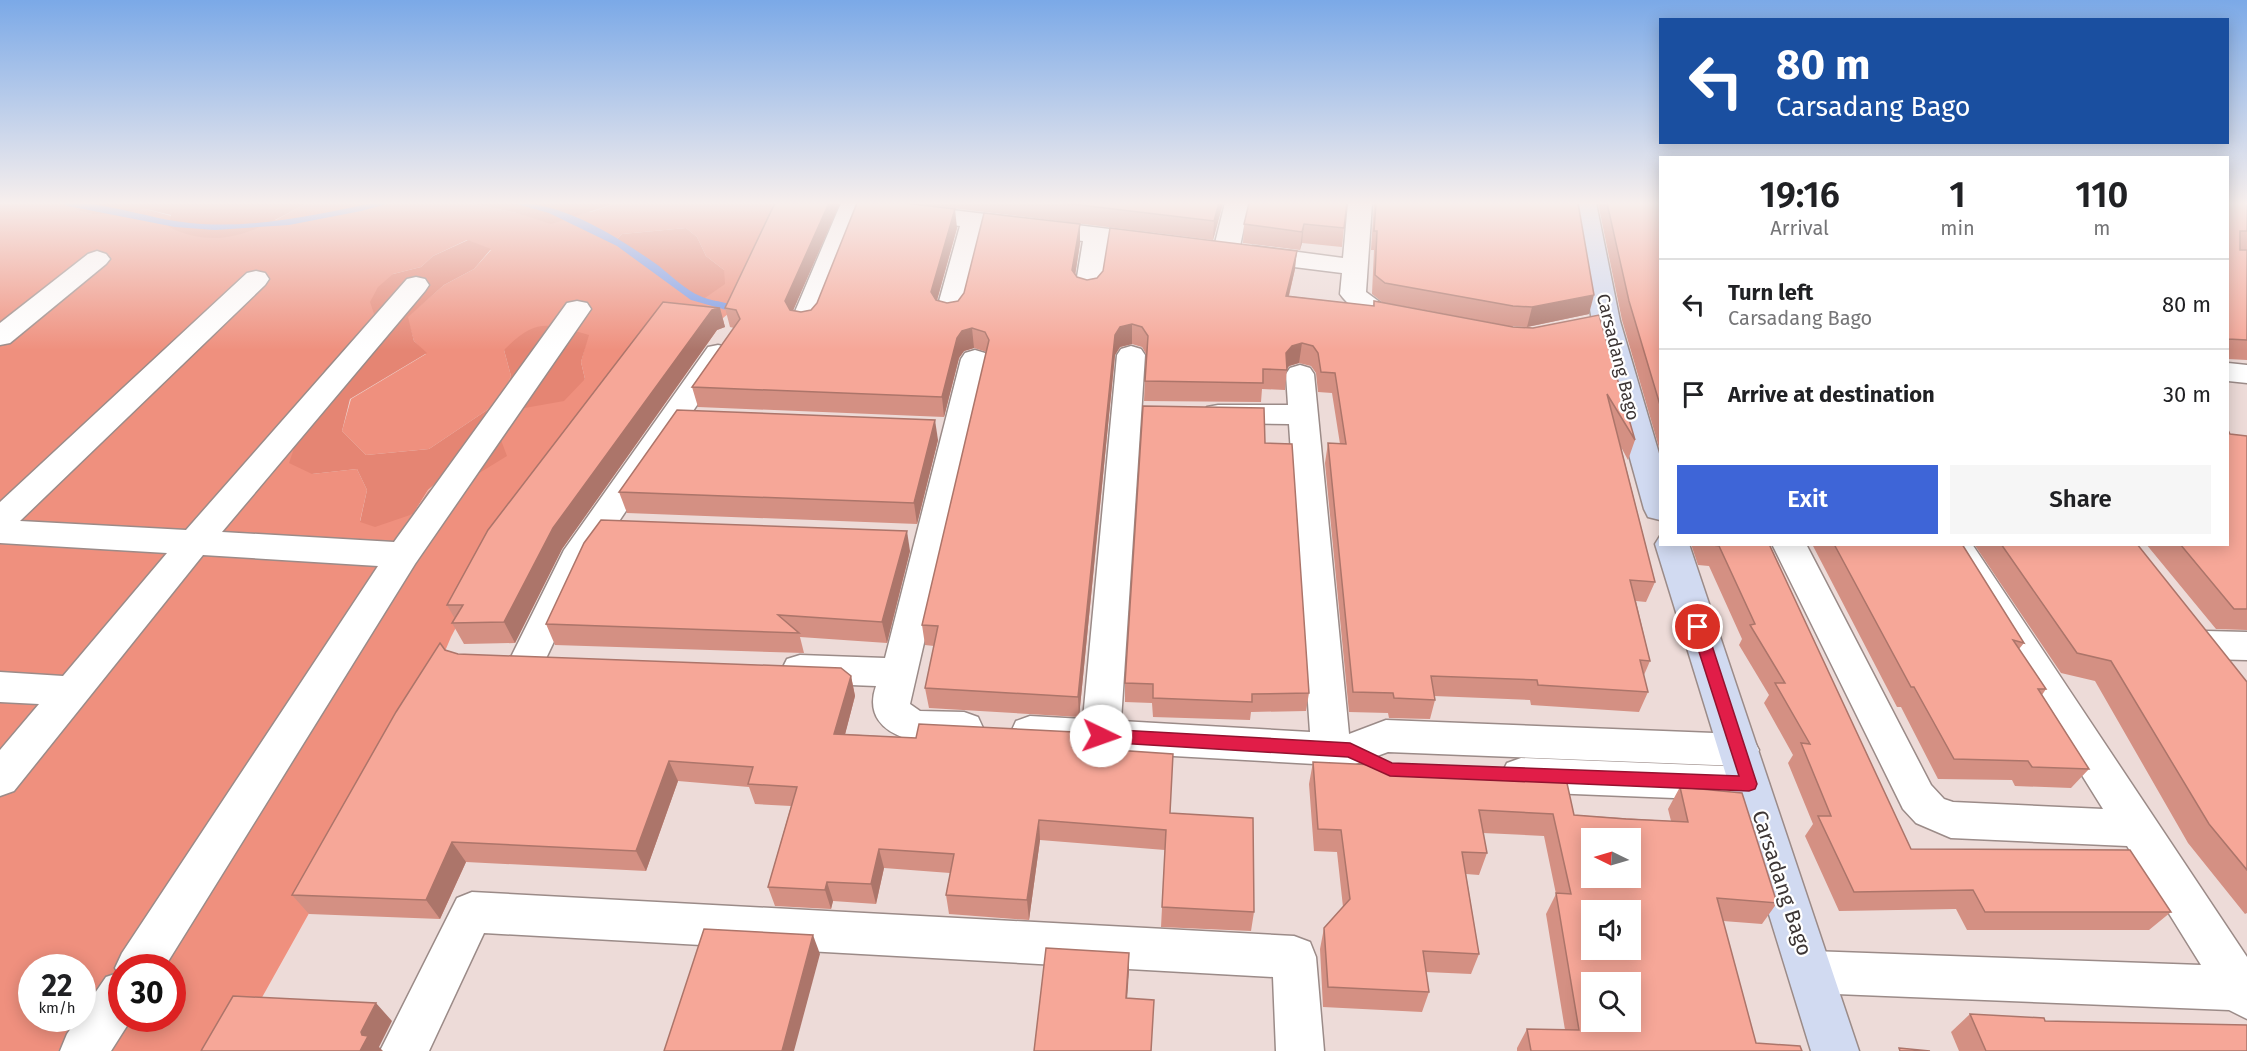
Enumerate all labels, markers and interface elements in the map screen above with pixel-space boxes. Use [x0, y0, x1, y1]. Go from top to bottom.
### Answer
text: 80 m [1776, 40, 1870, 90]
icon: left [1677, 42, 1755, 120]
text: Carsadang Bago [1776, 91, 1971, 123]
text: 19:16 [1760, 173, 1840, 217]
text: 1 [1949, 173, 1966, 217]
text: 110 [2075, 173, 2128, 217]
text: Arrival [1770, 216, 1829, 240]
text: min [1940, 216, 1975, 240]
text: m [2093, 216, 2110, 240]
text: Turn left [1728, 279, 1813, 306]
icon: left [1677, 288, 1710, 321]
street label: Carsadang Bago [1592, 291, 1644, 423]
text: 80 m [2162, 291, 2211, 318]
text: Carsadang Bago [1728, 306, 1872, 330]
icon: arrive [1677, 378, 1710, 411]
text: Arrive at destination [1728, 381, 1935, 408]
text: 30 m [2163, 381, 2211, 408]
button: Exit [1677, 465, 1938, 534]
button: Share [1950, 465, 2211, 534]
pin [1672, 601, 1723, 652]
icon: arrive [1681, 610, 1714, 643]
position arrow [1069, 704, 1133, 768]
street label: Carsadang Bago [1746, 807, 1818, 959]
north arrow [1581, 828, 1641, 888]
map controls [1581, 828, 1641, 1032]
button: sound [1581, 900, 1641, 960]
speed limit sign: 30 [108, 954, 186, 1032]
text: 22 [41, 968, 73, 1004]
button: search [1581, 972, 1641, 1032]
text: km/h [38, 999, 76, 1017]

